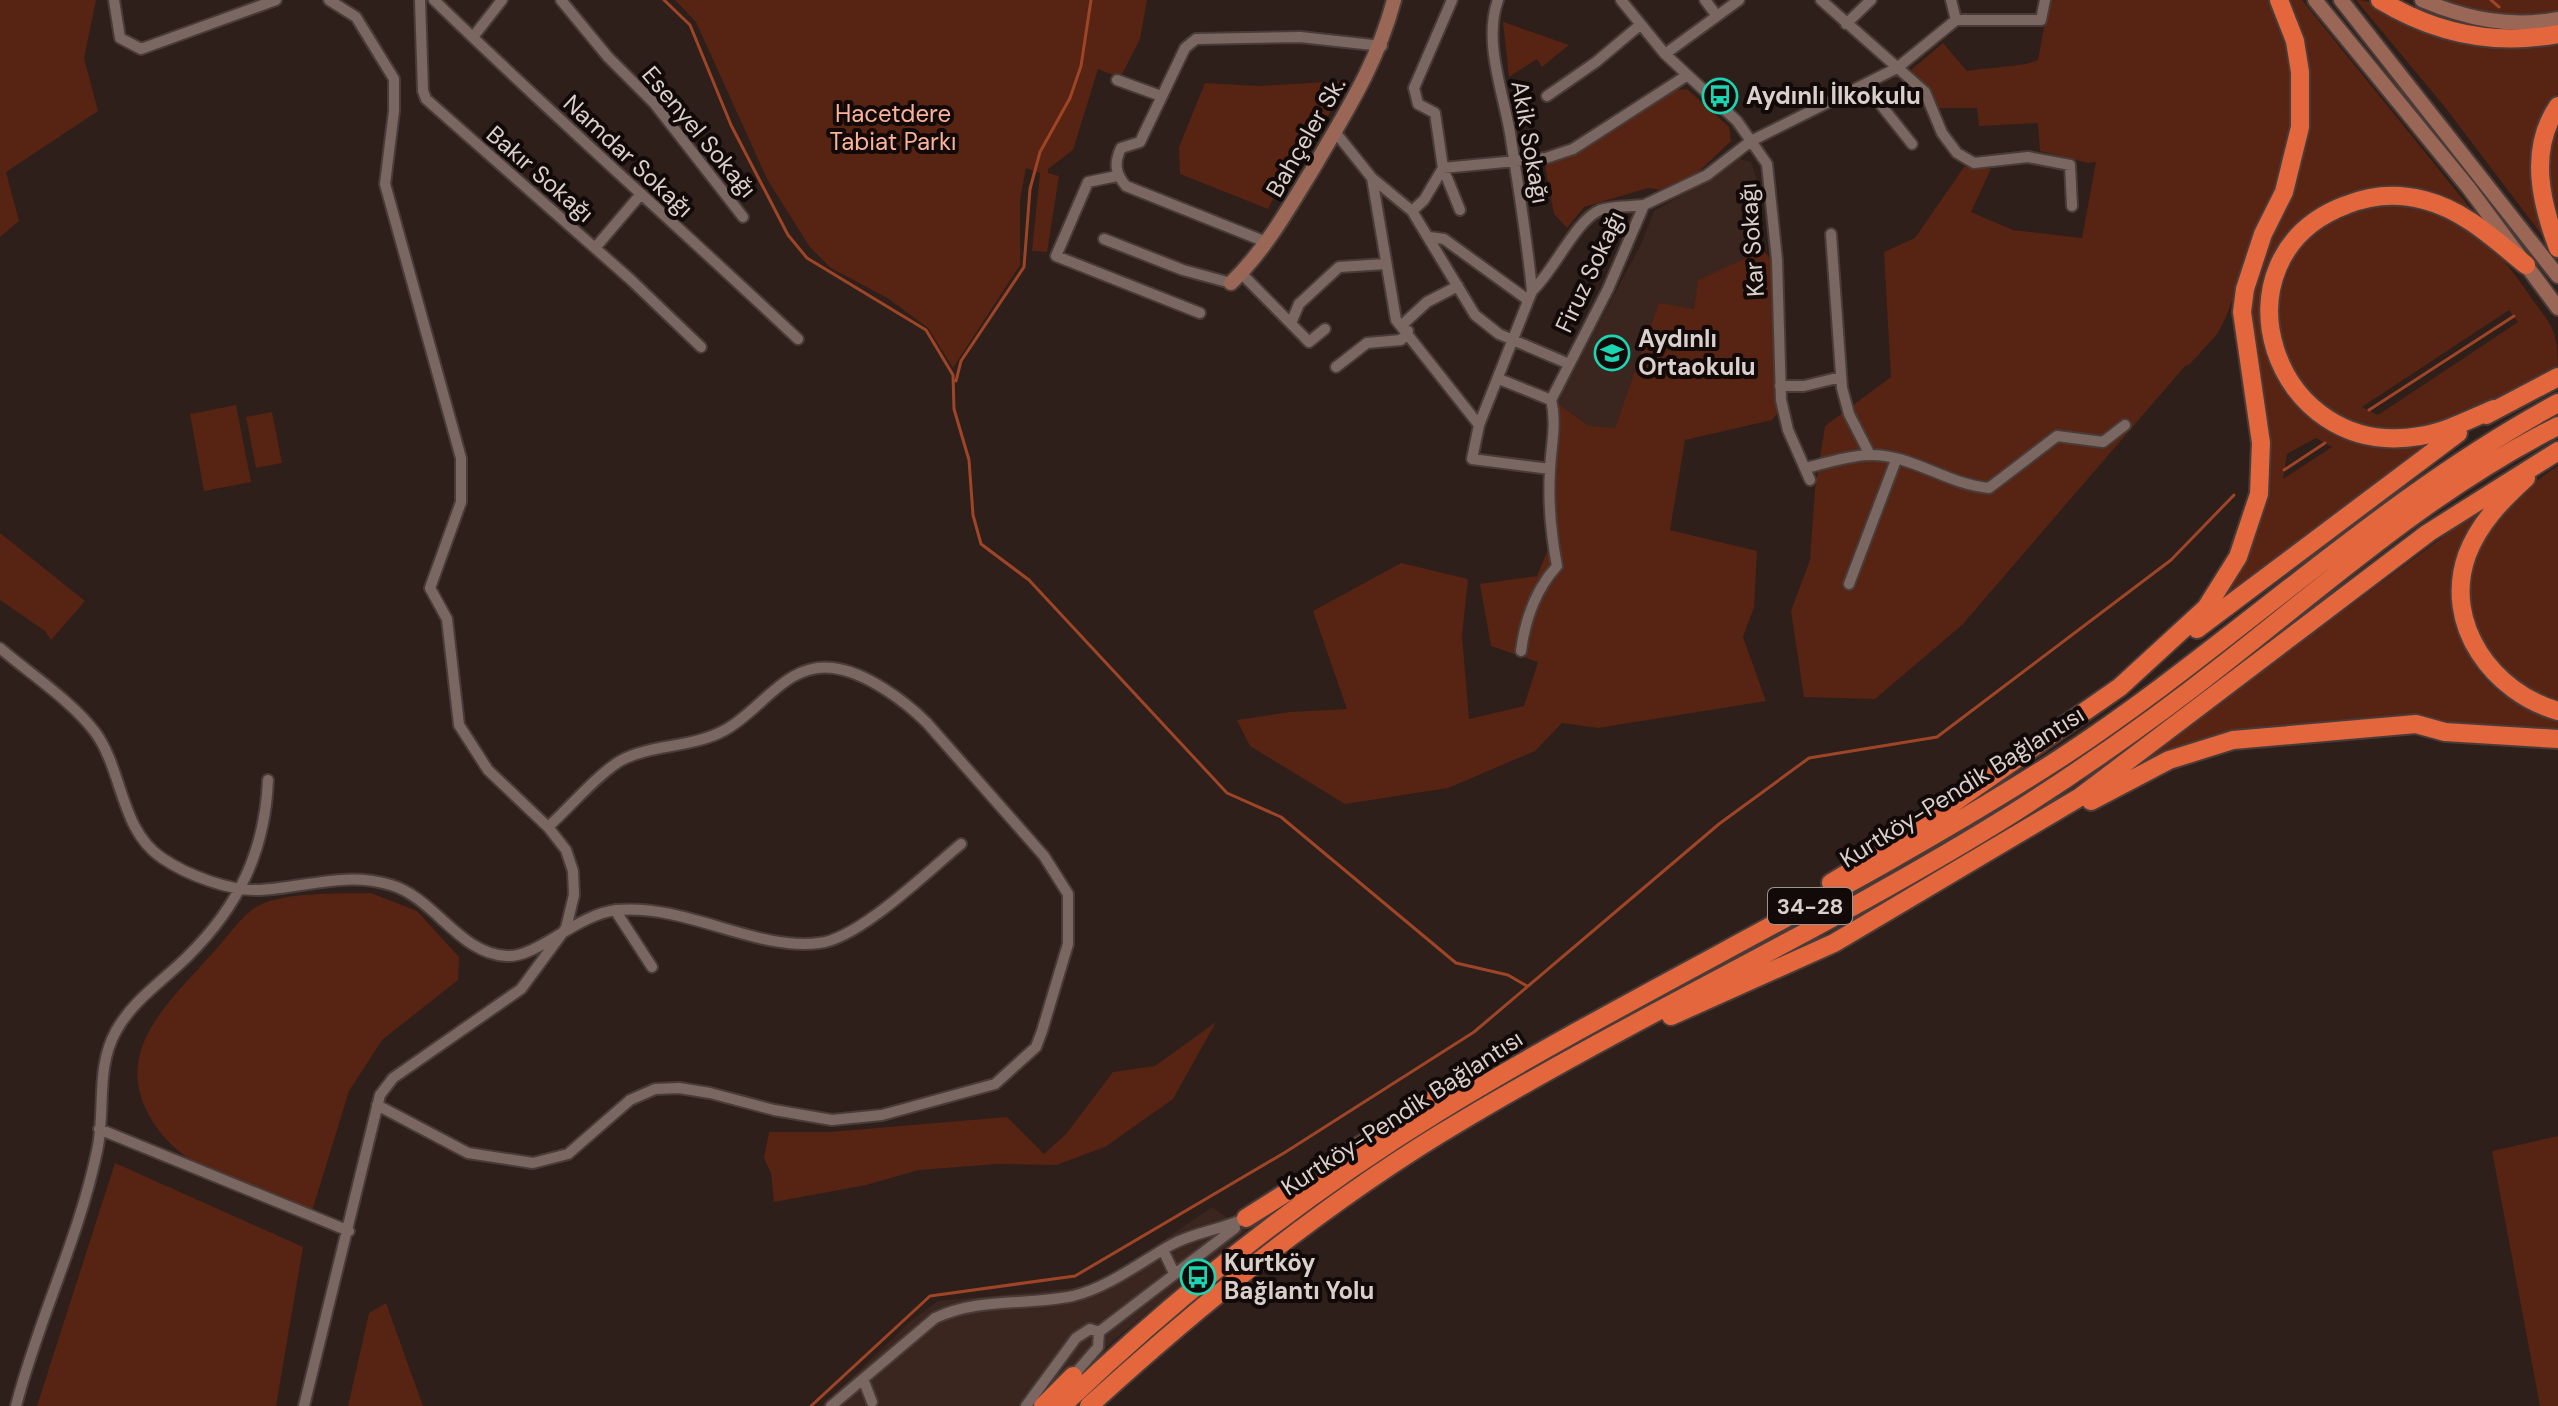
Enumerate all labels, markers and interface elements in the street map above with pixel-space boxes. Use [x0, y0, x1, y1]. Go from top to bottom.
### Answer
street label: Esenyel Sokağı [635, 60, 763, 204]
street label: Bahçeler Sk. [1259, 71, 1352, 202]
bus stop icon: Aydınlı İlkokulu [1701, 77, 1739, 115]
street label: Akik Sokağı [1504, 78, 1557, 206]
place label: Aydınlı İlkokulu [1746, 80, 1921, 111]
street label: Namdar Sokağı [557, 88, 700, 224]
park label: Hacetdere Tabiat Parkı [830, 98, 956, 157]
street label: Bakır Sokağı [480, 119, 600, 229]
street label: Kar Sokağı [1732, 182, 1771, 298]
street label: Firuz Sokağı [1548, 206, 1631, 338]
place label: Aydınlı Ortaokulu [1638, 323, 1756, 382]
school or university icon: Aydınlı Ortaokulu [1593, 334, 1631, 372]
street label: Kurtköy-Pendik Bağlantısı [1834, 699, 2089, 874]
road number: 34-28 [1768, 888, 1852, 924]
street label: Kurtköy-Pendik Bağlantısı [1275, 1023, 1528, 1202]
place label: Kurtköy Bağlantı Yolu [1224, 1247, 1374, 1306]
bus stop icon: Kurtköy Bağlantı Yolu [1179, 1258, 1217, 1296]

